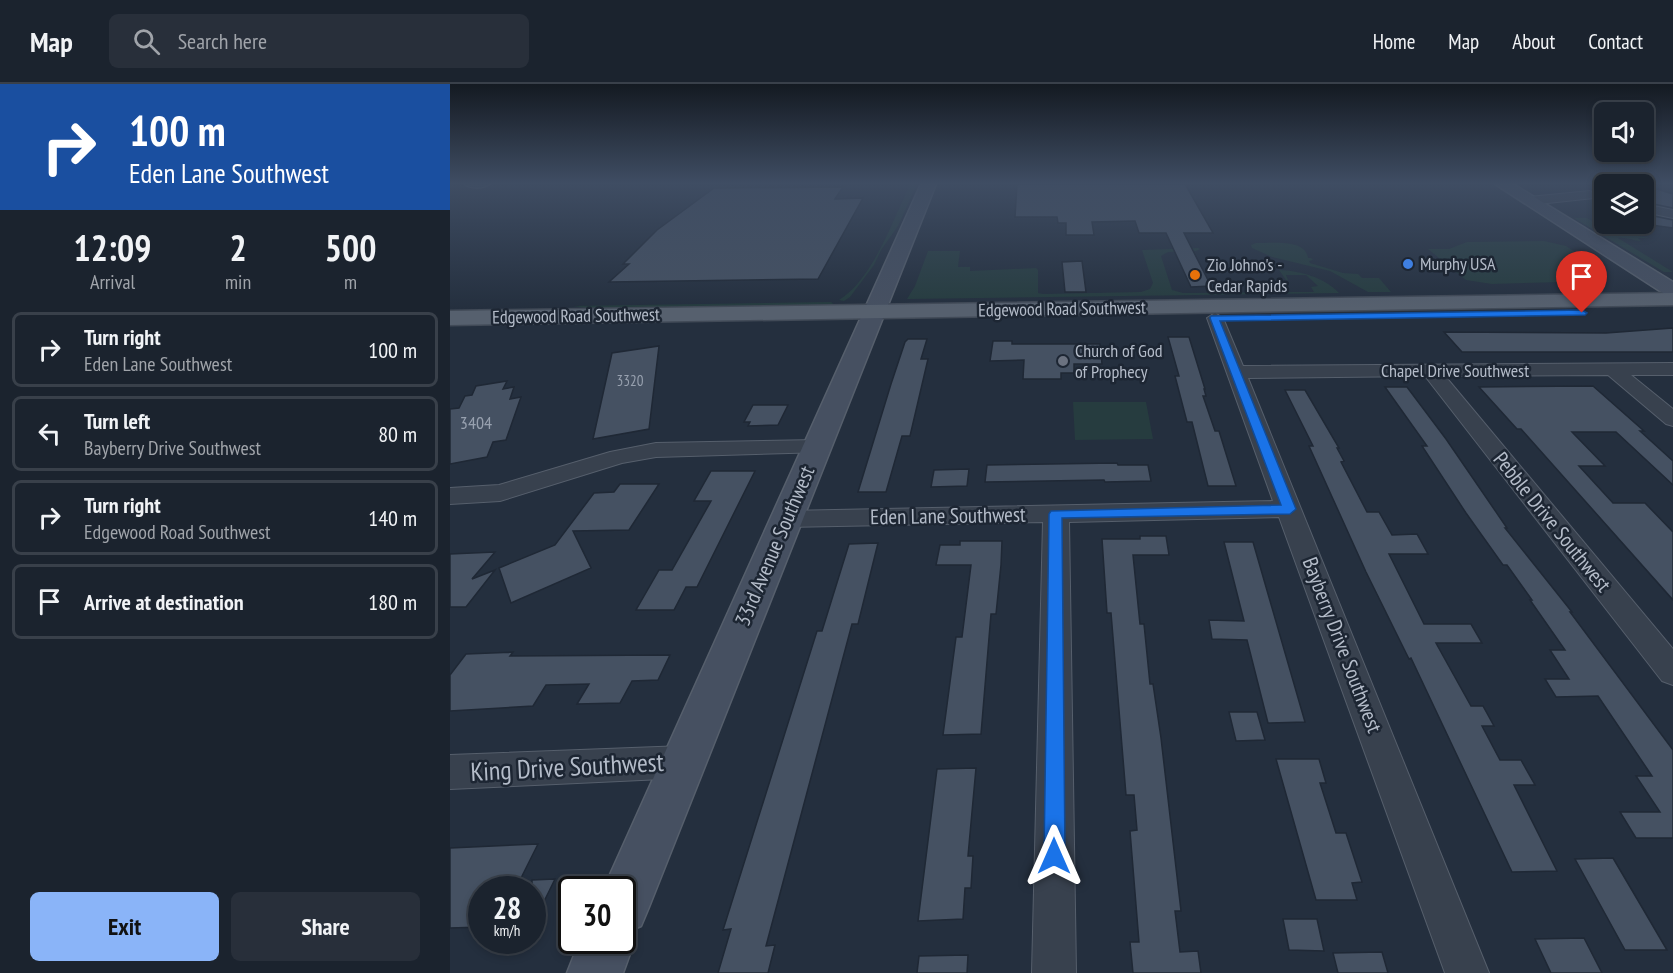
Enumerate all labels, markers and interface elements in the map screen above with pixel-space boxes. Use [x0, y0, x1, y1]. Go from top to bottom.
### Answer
search box [109, 14, 529, 68]
text: Map [30, 23, 73, 60]
icon: search [130, 25, 163, 58]
text: Search here [178, 27, 267, 55]
text: Home [1373, 28, 1415, 55]
text: Map [1448, 28, 1479, 55]
text: About [1512, 28, 1555, 55]
text: Contact [1588, 28, 1643, 55]
map controls [1594, 102, 1654, 234]
button: sound [1594, 102, 1654, 162]
text: 100 m [129, 103, 226, 158]
icon: right [30, 108, 108, 186]
text: Eden Lane Southwest [129, 156, 329, 190]
button: layers [1594, 174, 1654, 234]
text: 12:09 [74, 224, 151, 271]
text: 2 [229, 224, 247, 271]
text: 500 [325, 224, 376, 271]
pin [1556, 251, 1607, 313]
place label: Murphy USA [1420, 252, 1496, 275]
place label: Zio Johno's - Cedar Rapids [1207, 253, 1287, 297]
marker: Murphy USA [1401, 257, 1415, 271]
icon: arrive [1565, 260, 1598, 293]
marker: Zio Johno's - Cedar Rapids [1188, 268, 1202, 282]
text: Arrival [90, 269, 135, 295]
text: min [225, 269, 251, 295]
text: m [344, 269, 357, 295]
street label: Edgewood Road Southwest [978, 296, 1146, 321]
street label: Edgewood Road Southwest [492, 303, 660, 328]
text: Turn right [84, 323, 161, 351]
icon: right [33, 333, 66, 366]
text: 100 m [368, 336, 417, 364]
place label: Church of God of Prophecy [1075, 339, 1163, 383]
text: Eden Lane Southwest [84, 351, 232, 377]
marker: Church of God of Prophecy [1056, 354, 1070, 368]
street label: Chapel Drive Southwest [1381, 359, 1529, 382]
house number: 3320 [616, 371, 644, 390]
text: Turn left [84, 407, 150, 435]
house number: 3404 [460, 411, 492, 434]
icon: left [33, 417, 66, 450]
text: 80 m [378, 420, 417, 448]
text: Bayberry Drive Southwest [84, 435, 261, 461]
street label: Pebble Drive Southwest [1488, 446, 1617, 597]
street label: 33rd Avenue Southwest [729, 462, 820, 630]
text: Turn right [84, 491, 161, 519]
icon: right [33, 501, 66, 534]
street label: Eden Lane Southwest [870, 501, 1026, 530]
text: 140 m [368, 504, 417, 532]
text: Edgewood Road Southwest [84, 519, 270, 545]
street label: Bayberry Drive Southwest [1297, 553, 1388, 737]
icon: arrive [33, 585, 66, 618]
text: Arrive at destination [84, 588, 244, 616]
text: 180 m [368, 588, 417, 616]
street label: King Drive Southwest [470, 745, 664, 788]
position arrow [1022, 824, 1086, 888]
speed limit sign: 30 [558, 876, 636, 954]
text: 28 [493, 888, 521, 927]
button: Exit [30, 892, 219, 961]
button: Share [231, 892, 420, 961]
text: km/h [494, 921, 520, 940]

